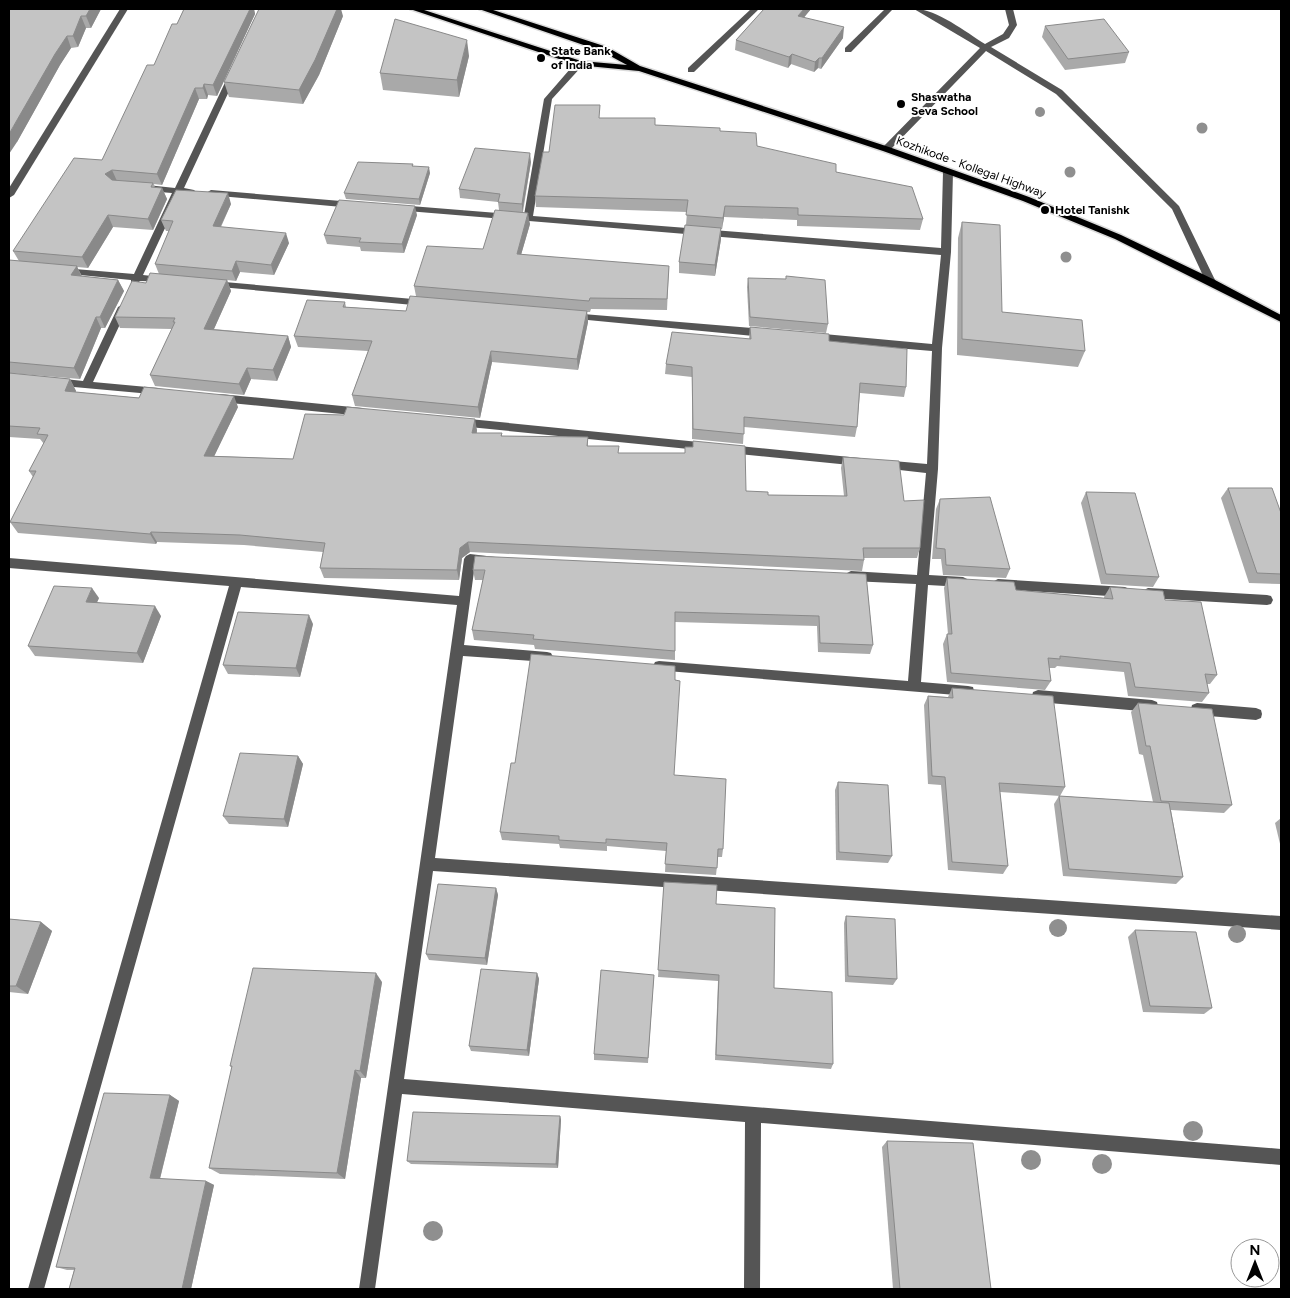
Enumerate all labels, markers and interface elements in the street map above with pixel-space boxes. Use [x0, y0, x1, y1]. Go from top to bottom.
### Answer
place label: State Bank of India [551, 44, 611, 72]
marker: State Bank of India [535, 52, 547, 64]
place label: Shaswatha Seva School [911, 90, 978, 118]
marker: Shaswatha Seva School [895, 98, 907, 110]
street label: Kozhikode - Kollegal Highway [894, 133, 1049, 201]
place label: Hotel Tanishk [1055, 203, 1130, 217]
marker: Hotel Tanishk [1039, 204, 1051, 216]
north arrow [1230, 1238, 1280, 1288]
text: N [1250, 1242, 1260, 1259]

